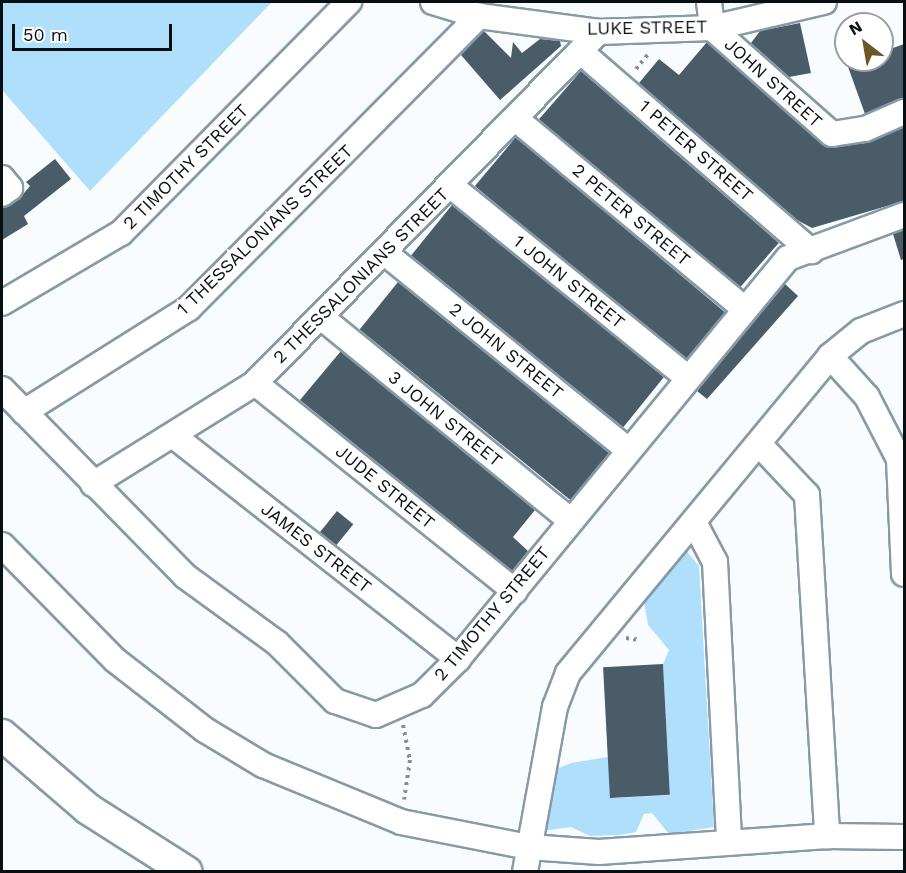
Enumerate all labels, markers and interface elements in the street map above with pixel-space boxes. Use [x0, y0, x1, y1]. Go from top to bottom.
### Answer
scale bar [15, 12, 176, 50]
north arrow [834, 12, 894, 72]
street label: LUKE STREET [587, 16, 707, 40]
text: N [846, 17, 865, 39]
text: 50 m [23, 24, 68, 45]
street label: JOHN STREET [720, 34, 826, 132]
street label: 1 PETER STREET [635, 96, 757, 206]
street label: 2 TIMOTHY STREET [118, 99, 254, 235]
street label: 1 THESSALONIANS STREET [172, 140, 358, 320]
street label: 2 PETER STREET [568, 159, 694, 271]
street label: 2 THESSALONIANS STREET [269, 184, 453, 368]
street label: 1 JOHN STREET [509, 230, 629, 334]
street label: 2 JOHN STREET [445, 298, 567, 404]
street label: 3 JOHN STREET [384, 366, 506, 472]
street label: JUDE STREET [331, 440, 439, 534]
street label: JAMES STREET [257, 498, 375, 598]
street label: 2 TIMOTHY STREET [429, 542, 555, 686]

